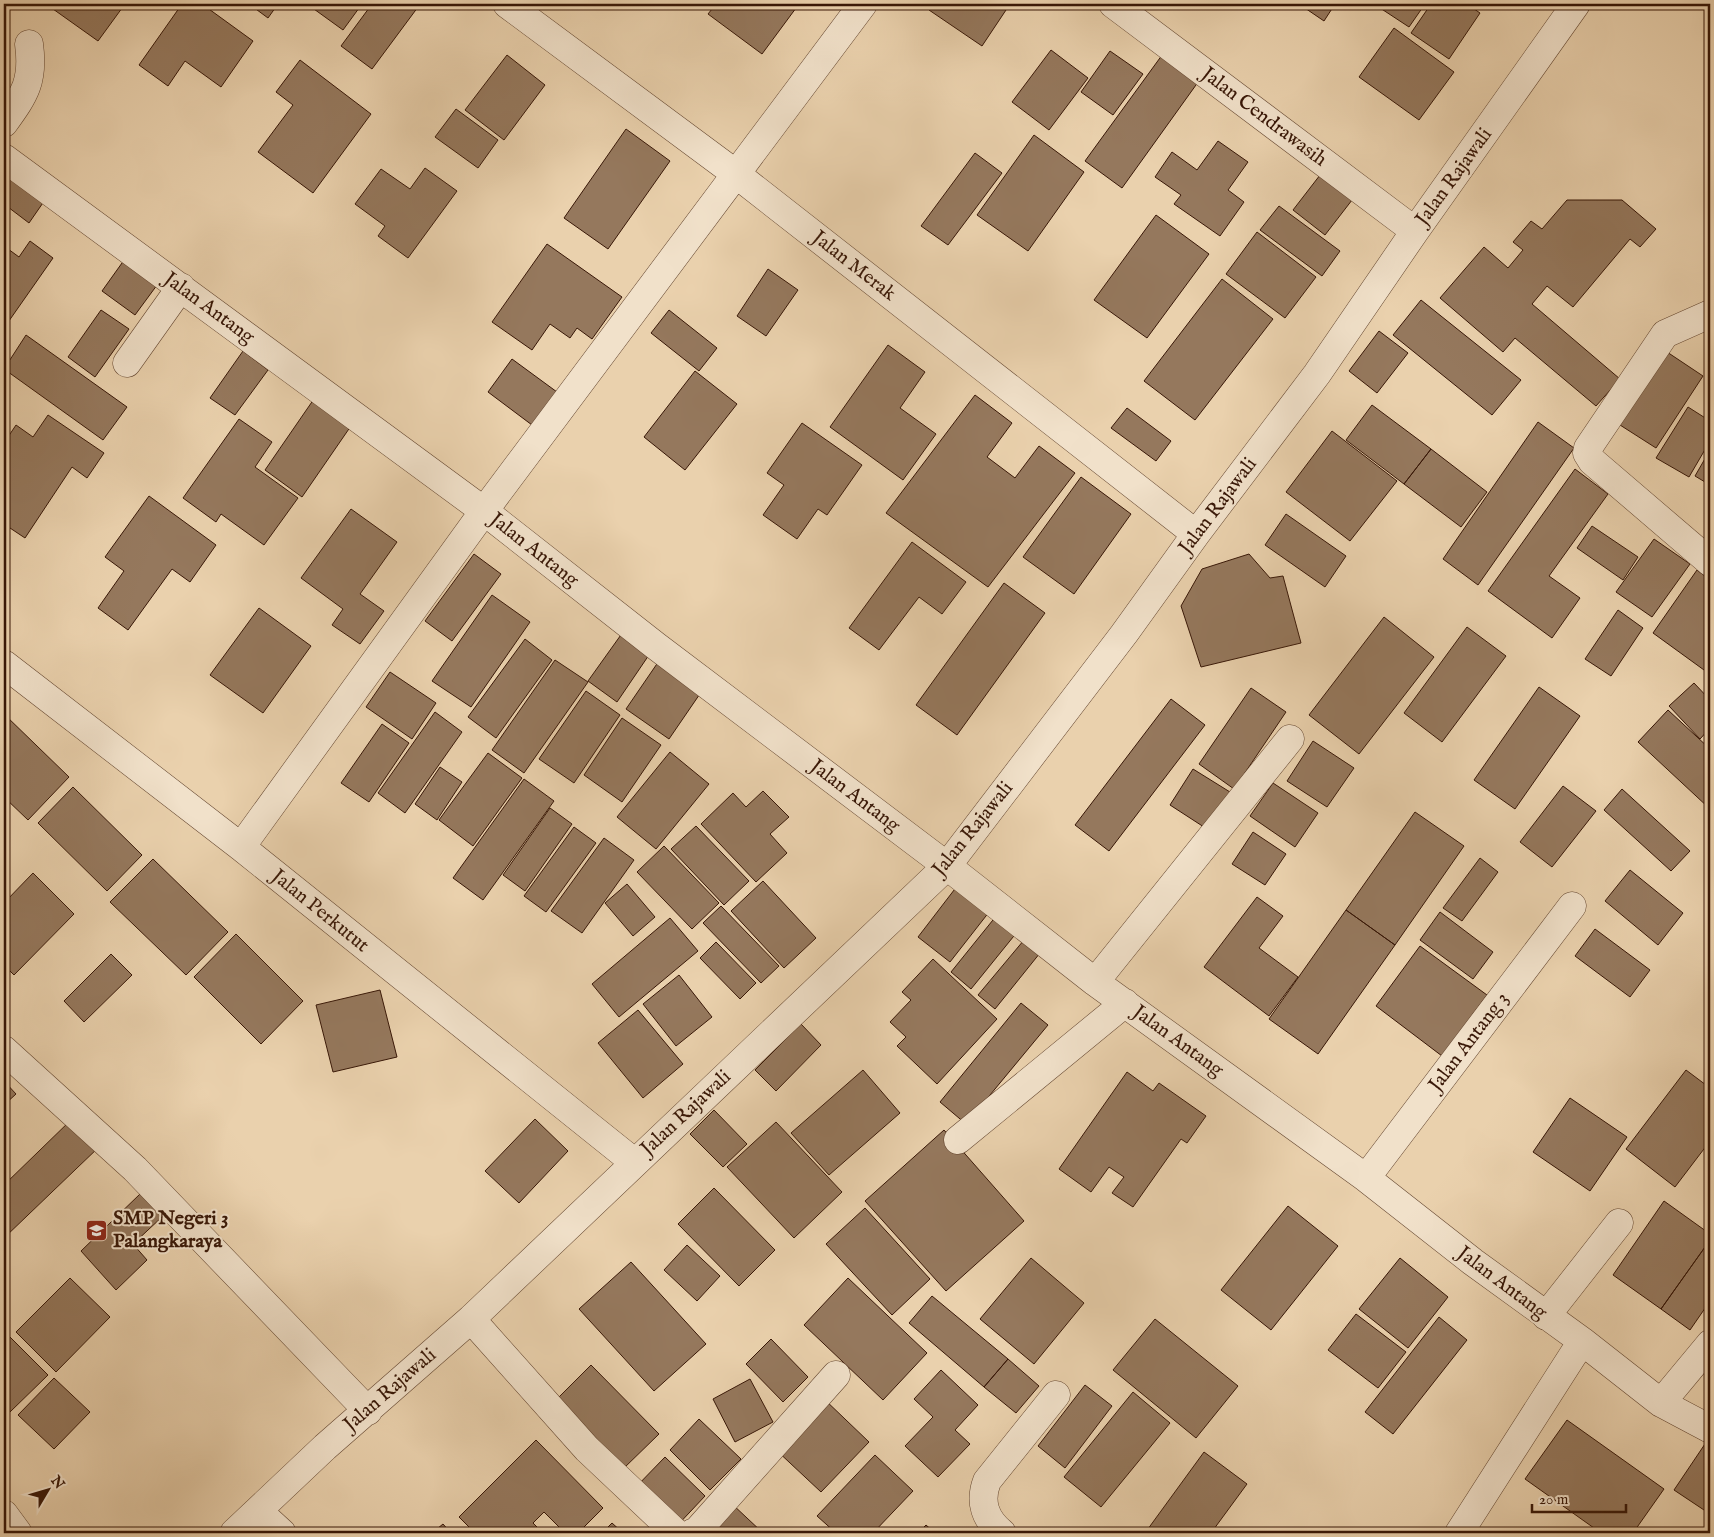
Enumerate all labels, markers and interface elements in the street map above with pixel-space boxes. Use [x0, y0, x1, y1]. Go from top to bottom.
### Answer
street label: Jalan Cendrawasih [1195, 60, 1332, 173]
street label: Jalan Rajawali [1409, 123, 1498, 232]
street label: Jalan Merak [805, 224, 901, 307]
street label: Jalan Antang [157, 265, 260, 350]
street label: Jalan Rajawali [1172, 453, 1263, 561]
street label: Jalan Antang [483, 506, 585, 593]
street label: Jalan Antang [803, 753, 906, 839]
street label: Jalan Rajawali [926, 776, 1019, 883]
street label: Jalan Perkutut [265, 863, 374, 958]
street label: Jalan Antang 3 [1422, 987, 1515, 1098]
street label: Jalan Antang [1126, 998, 1229, 1083]
street label: Jalan Rajawali [634, 1065, 737, 1163]
place label: SMP Negeri 3 Palangkaraya [113, 1206, 229, 1254]
school or university icon: SMP Negeri 3 Palangkaraya [85, 1218, 109, 1242]
street label: Jalan Antang [1450, 1240, 1553, 1326]
street label: Jalan Rajawali [337, 1343, 442, 1438]
north arrow [22, 1464, 72, 1514]
text: N [46, 1472, 68, 1493]
scale bar [1532, 1482, 1625, 1514]
text: 20 m [1539, 1490, 1569, 1509]

